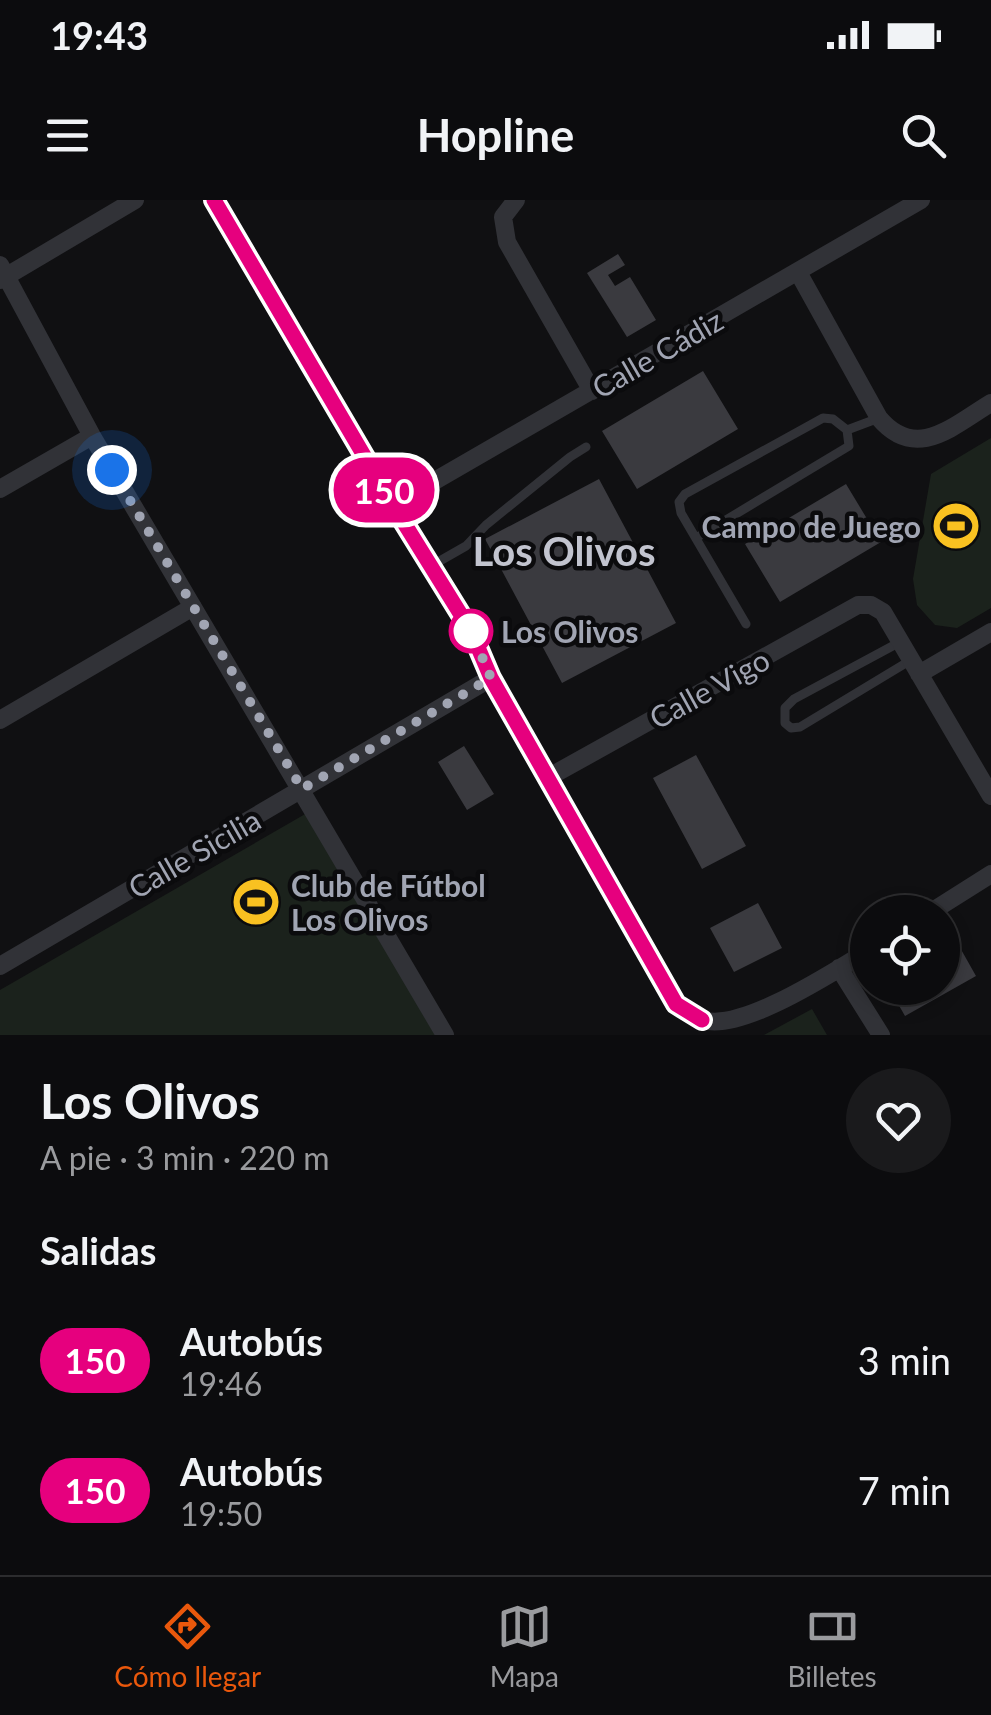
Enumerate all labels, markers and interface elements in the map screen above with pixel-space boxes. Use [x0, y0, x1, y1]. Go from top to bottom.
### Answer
text: 19:43 [50, 12, 148, 58]
icon: menu [40, 108, 95, 163]
text: Hopline [417, 108, 574, 162]
icon: search [896, 108, 951, 163]
street label: Calle Cádiz [585, 301, 729, 405]
your location [87, 445, 137, 495]
line badge: 150 [326, 458, 442, 522]
text: 150 [354, 469, 414, 511]
sports icon: Campo de Juego [930, 500, 982, 552]
place label: Campo de Juego [702, 508, 921, 544]
district label: Los Olivos [472, 527, 656, 575]
marker: Los Olivos [450, 610, 492, 652]
place label: Los Olivos [501, 613, 638, 649]
street label: Calle Vigo [643, 640, 775, 736]
street label: Calle Sicilia [121, 801, 267, 905]
place label: Club de Fútbol Los Olivos [291, 867, 486, 937]
sports icon: Club de Fútbol Los Olivos [230, 876, 282, 928]
map controls [850, 895, 960, 1005]
button: locate [850, 895, 960, 1005]
button: heart [846, 1068, 951, 1173]
text: Los Olivos [40, 1072, 260, 1129]
text: A pie · 3 min · 220 m [40, 1138, 330, 1177]
text: Salidas [40, 1227, 157, 1273]
text: Autobús [180, 1318, 323, 1364]
text: 3 min [858, 1337, 951, 1383]
text: 150 [65, 1339, 125, 1381]
text: 19:46 [180, 1364, 262, 1403]
text: Autobús [180, 1448, 323, 1494]
text: 7 min [858, 1467, 951, 1513]
text: 150 [65, 1469, 125, 1511]
text: 19:50 [180, 1494, 262, 1533]
tab: Cómo llegar [114, 1599, 261, 1693]
tab: Mapa [490, 1599, 559, 1693]
tab: Billetes [787, 1599, 877, 1693]

